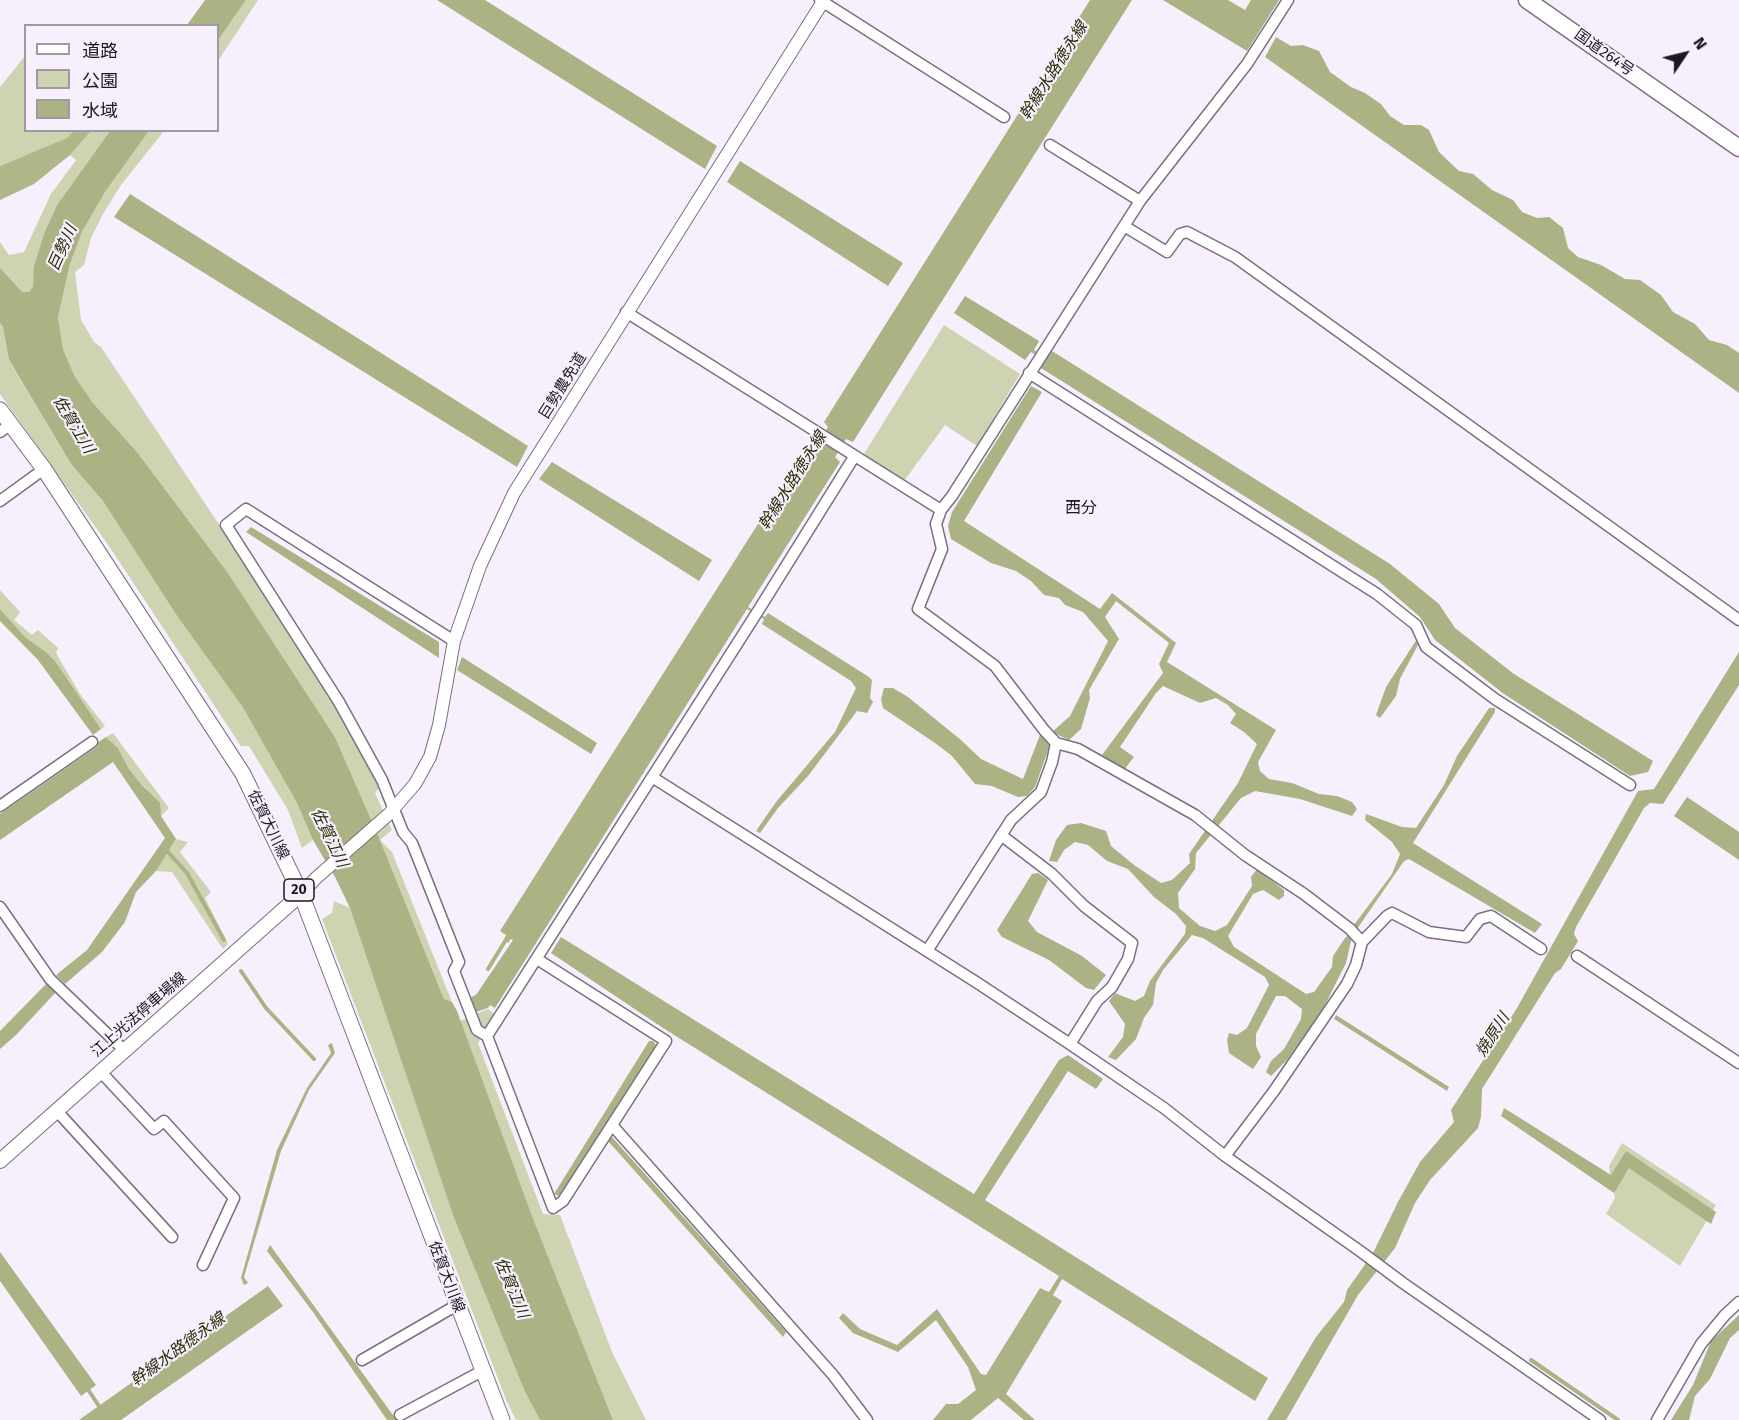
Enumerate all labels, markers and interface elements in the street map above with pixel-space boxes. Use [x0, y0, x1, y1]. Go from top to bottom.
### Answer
water label: 幹線水路徳永線 [1016, 18, 1092, 124]
legend [24, 24, 219, 132]
north arrow [1655, 24, 1715, 84]
street label: 国道264号 [1571, 26, 1637, 80]
text: N [1689, 34, 1711, 53]
text: 道路 [82, 40, 118, 62]
text: 公園 [82, 70, 118, 92]
text: 水域 [82, 100, 118, 122]
water label: 巨勢川 [44, 222, 82, 274]
street label: 巨勢農免道 [535, 349, 591, 423]
water label: 佐賀江川 [48, 393, 98, 457]
water label: 幹線水路徳永線 [755, 428, 831, 534]
district label: 西分 [1065, 499, 1097, 519]
street label: 佐賀大川線 [243, 787, 293, 863]
water label: 佐賀江川 [306, 805, 352, 871]
road number: 20 [284, 879, 314, 901]
street label: 江上光法停車場線 [88, 969, 190, 1061]
water label: 焼原川 [1472, 1010, 1514, 1060]
street label: 佐賀大川線 [424, 1239, 468, 1315]
water label: 佐賀江川 [490, 1255, 532, 1321]
water label: 幹線水路徳永線 [127, 1309, 229, 1391]

